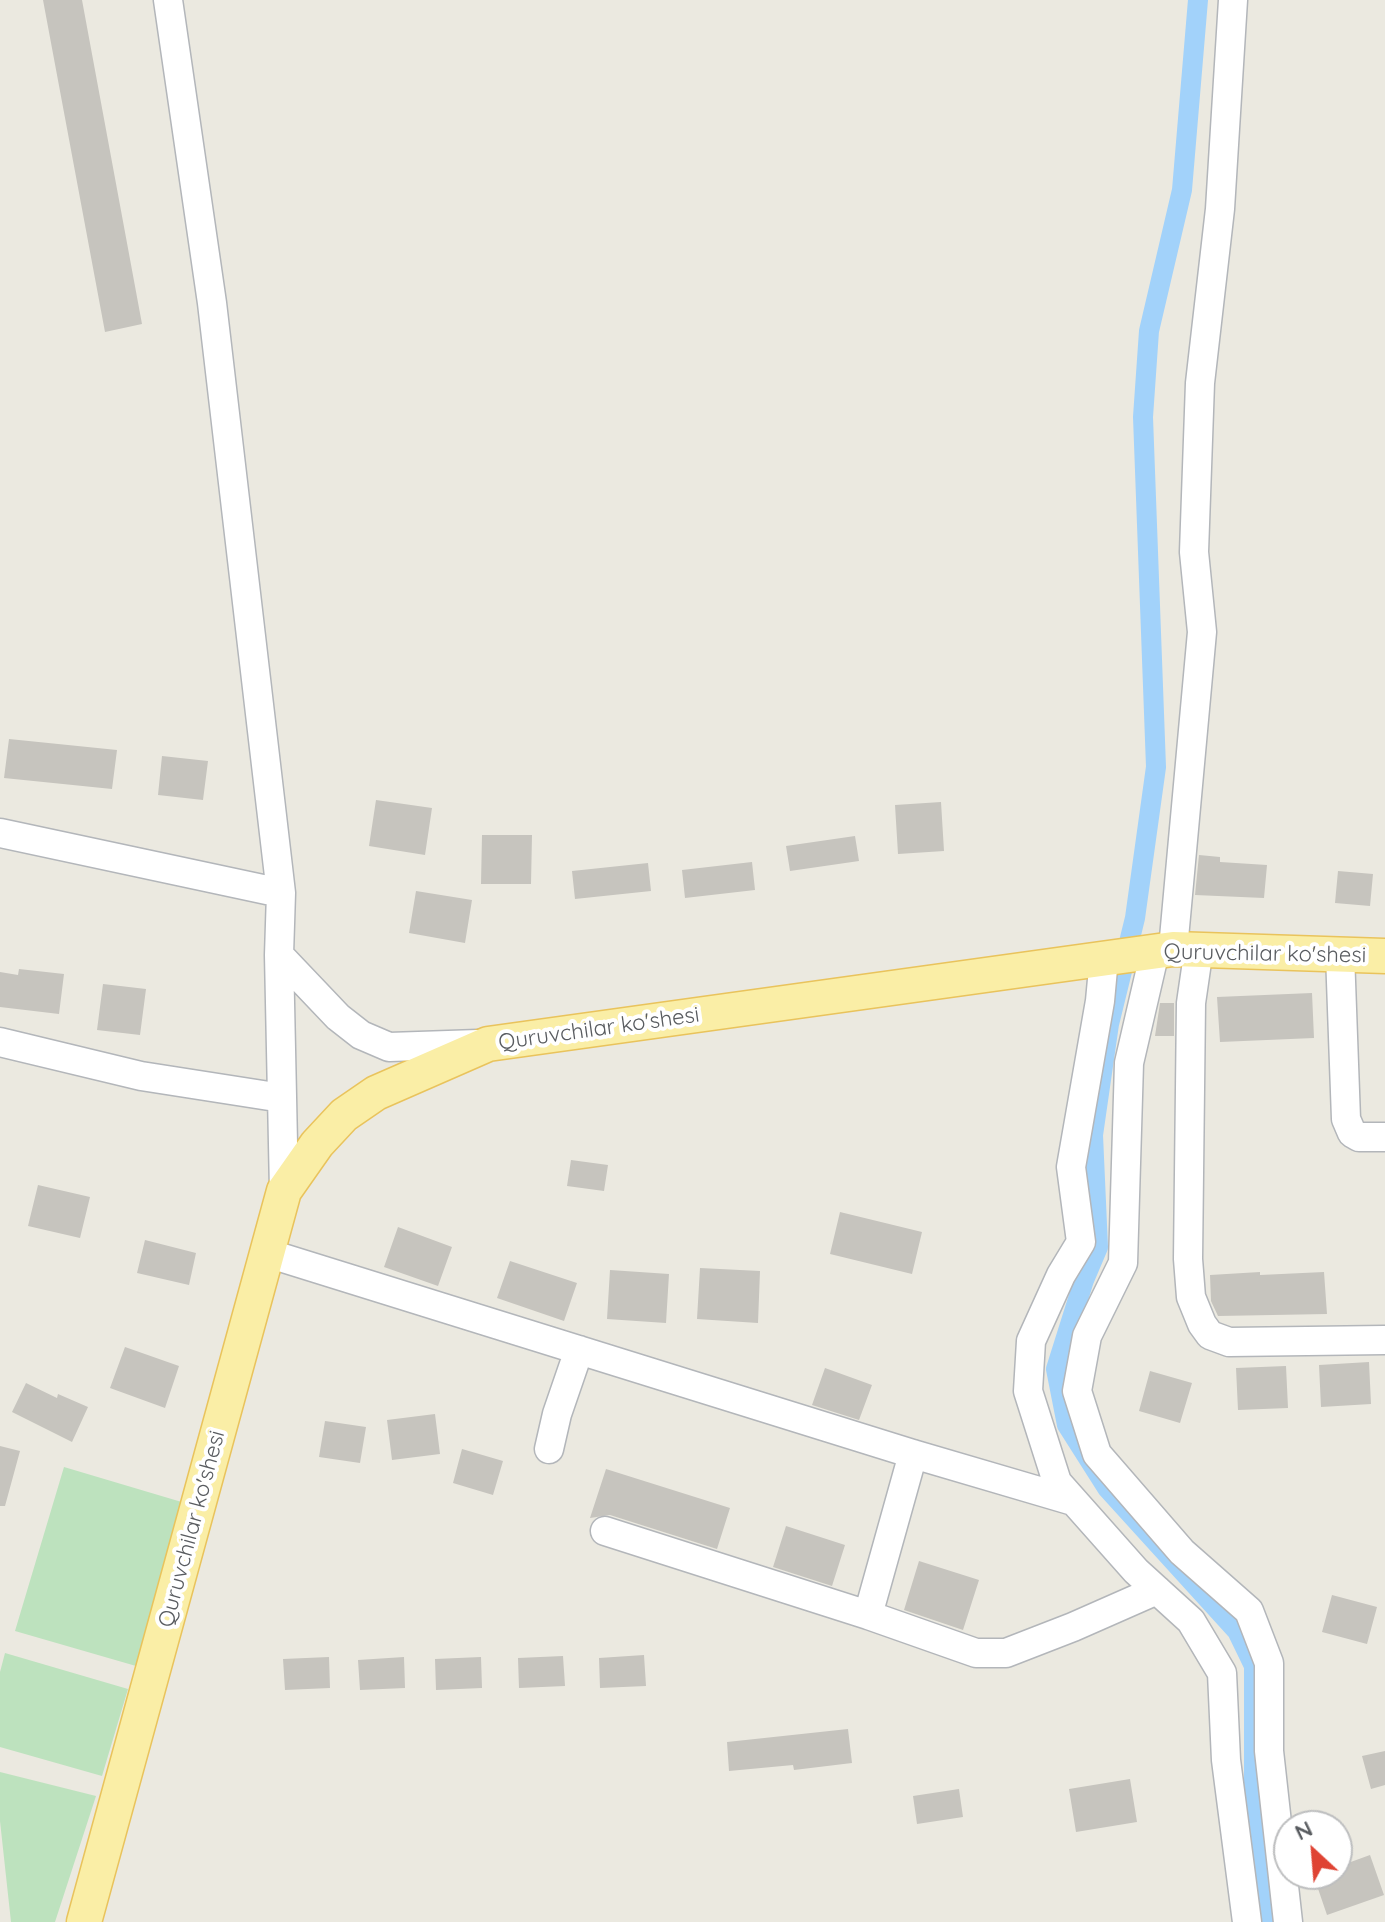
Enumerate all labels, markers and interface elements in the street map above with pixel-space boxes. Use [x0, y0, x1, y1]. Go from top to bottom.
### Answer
street label: Quruvchilar ko'shesi [1163, 939, 1367, 969]
street label: Quruvchilar ko'shesi [497, 1002, 701, 1056]
street label: Quruvchilar ko'shesi [153, 1428, 231, 1630]
north arrow [1273, 1810, 1353, 1890]
text: N [1290, 1814, 1317, 1846]

